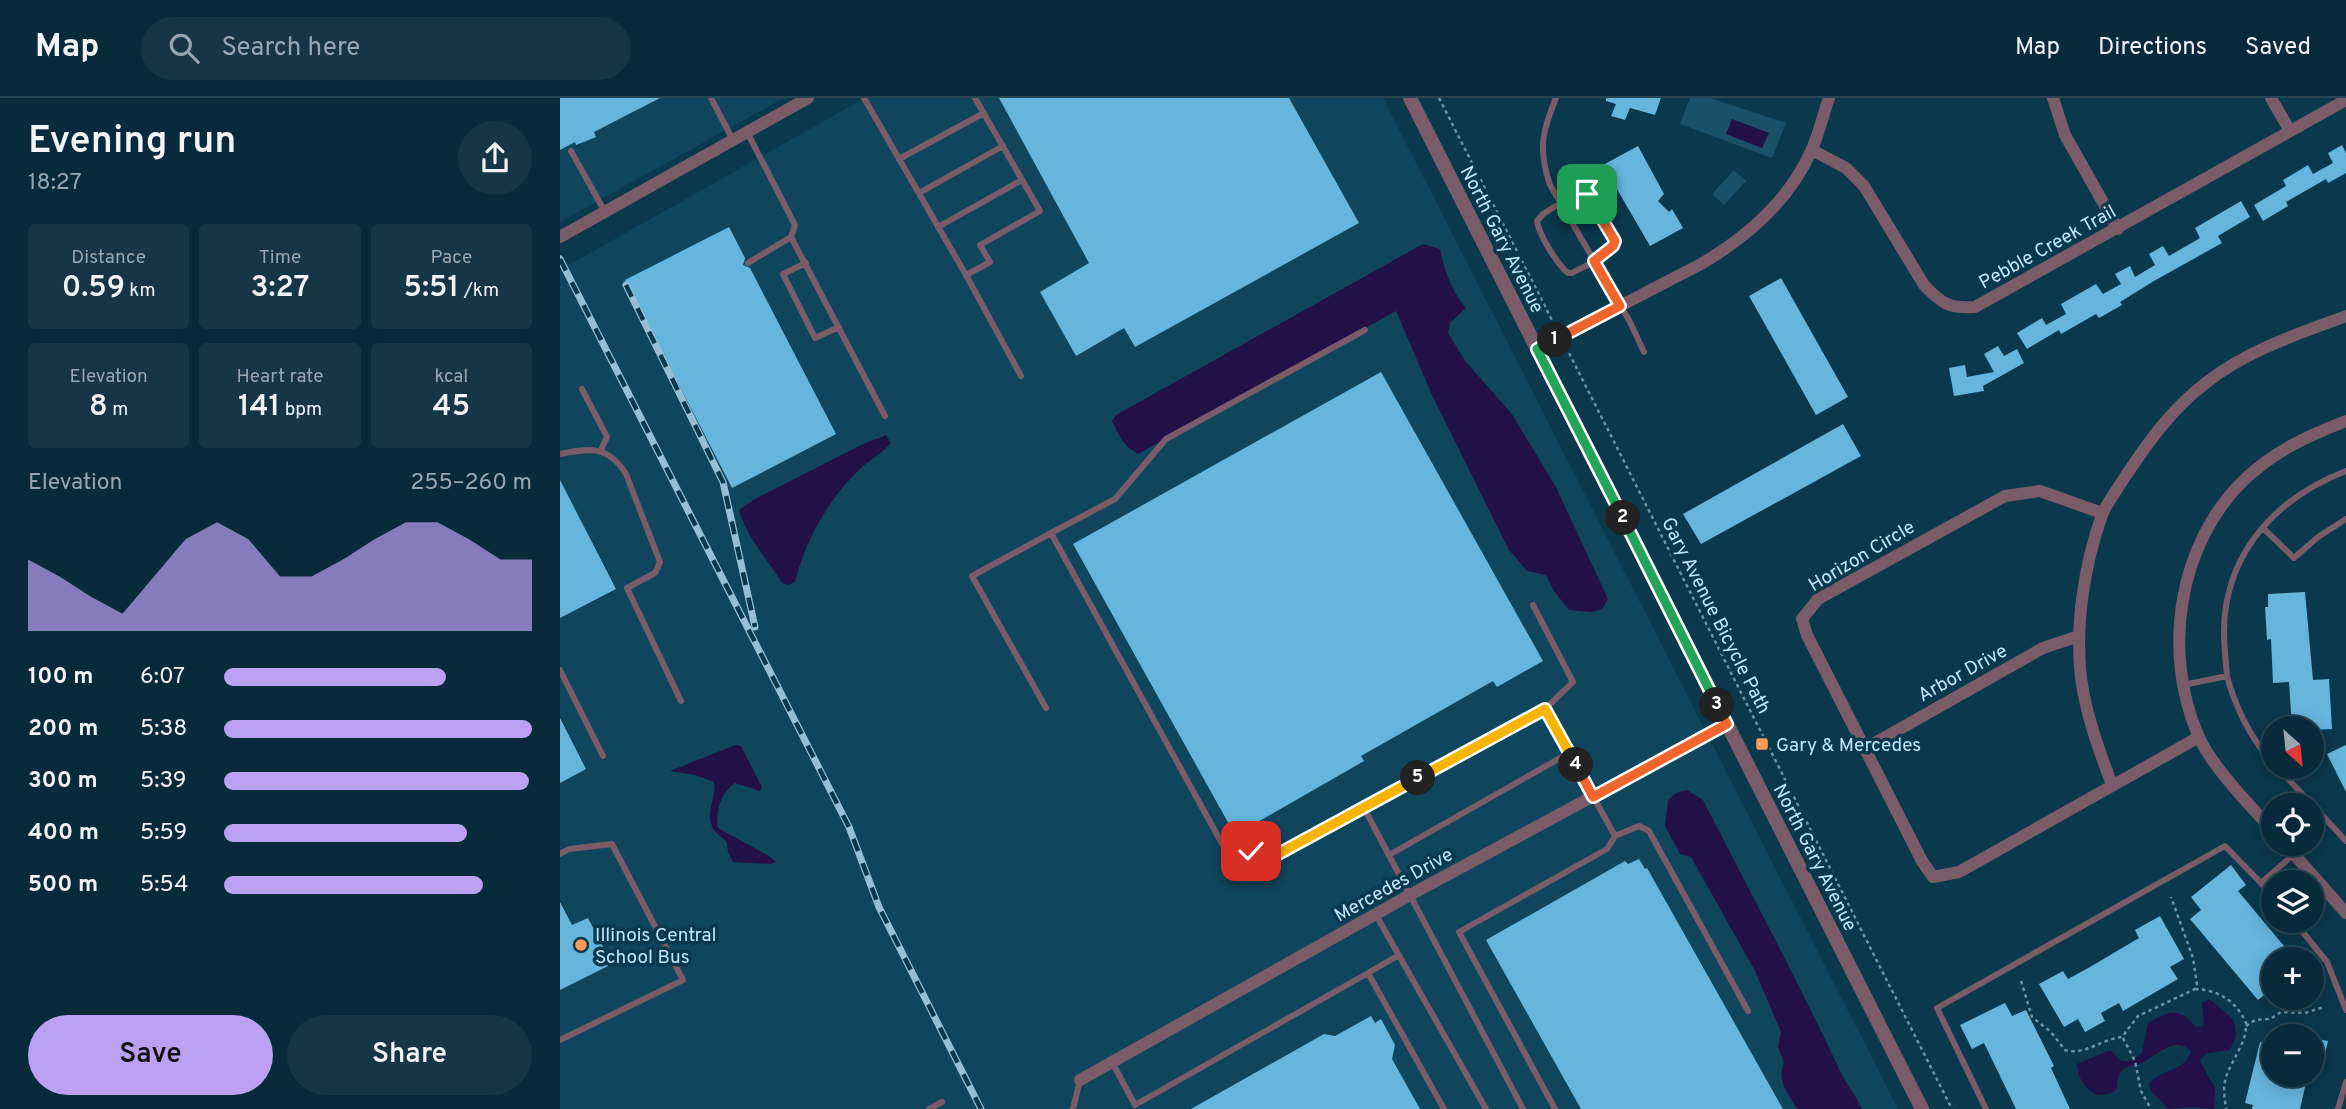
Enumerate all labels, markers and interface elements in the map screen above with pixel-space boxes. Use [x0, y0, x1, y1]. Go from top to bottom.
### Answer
search box [141, 17, 631, 80]
text: Map [35, 27, 99, 69]
icon: search [165, 29, 203, 67]
text: Search here [221, 32, 360, 65]
text: Map [2015, 33, 2060, 63]
text: Directions [2098, 33, 2207, 63]
text: Saved [2245, 33, 2311, 63]
text: Evening run [28, 118, 236, 167]
button: share [458, 121, 532, 195]
street label: North Gary Avenue [1454, 162, 1549, 317]
pin [1557, 164, 1617, 224]
text: 18:27 [28, 169, 82, 198]
icon: arrive [1568, 175, 1606, 213]
street label: Pebble Creek Trail [1975, 200, 2121, 295]
text: Distance [71, 246, 146, 270]
text: Time [259, 246, 301, 270]
text: Pace [430, 246, 472, 270]
text: 0.59 [62, 270, 125, 307]
text: 3:27 [250, 270, 310, 307]
text: 5:51 [404, 270, 459, 307]
text: km [125, 279, 156, 303]
text: /km [459, 279, 499, 303]
pin: 1 [1538, 322, 1572, 358]
text: 1 [1551, 327, 1558, 351]
text: Elevation [70, 365, 148, 389]
text: Heart rate [237, 365, 323, 389]
text: kcal [434, 365, 468, 389]
text: 8 [89, 389, 108, 426]
text: 141 [238, 389, 280, 426]
text: 45 [433, 389, 470, 426]
text: m [108, 398, 128, 422]
text: bpm [280, 398, 322, 422]
text: Elevation [28, 469, 123, 498]
text: 255–260 m [410, 469, 532, 498]
pin: 2 [1606, 500, 1640, 536]
text: 2 [1617, 505, 1628, 529]
street label: Gary Avenue Bicycle Path [1655, 514, 1775, 718]
street label: Horizon Circle [1805, 516, 1920, 598]
street label: Arbor Drive [1914, 639, 2012, 708]
text: 100 m [28, 663, 93, 692]
text: 6:07 [140, 663, 185, 692]
pin: 3 [1700, 688, 1734, 722]
text: 3 [1711, 692, 1722, 716]
text: 200 m [28, 715, 98, 744]
text: 5:38 [140, 715, 187, 744]
north arrow [2261, 716, 2324, 779]
map controls [2261, 716, 2324, 1087]
place label: Gary & Mercedes [1776, 734, 1921, 758]
marker: Gary & Mercedes [1754, 736, 1770, 752]
pin: 4 [1558, 748, 1594, 782]
text: 4 [1569, 752, 1582, 776]
pin: 5 [1400, 760, 1436, 796]
text: 5 [1412, 765, 1423, 789]
text: 300 m [28, 767, 98, 796]
text: 5:39 [140, 767, 187, 796]
street label: North Gary Avenue [1767, 780, 1862, 935]
button: locate [2261, 793, 2324, 856]
text: 400 m [28, 819, 99, 848]
text: 5:59 [140, 819, 187, 848]
pin [1221, 821, 1281, 881]
icon: check [1232, 832, 1270, 870]
street label: Mercedes Drive [1330, 843, 1457, 928]
button: layers [2261, 870, 2324, 933]
text: 500 m [28, 871, 98, 900]
text: 5:54 [140, 871, 188, 900]
place label: Illinois Central School Bus [595, 924, 717, 970]
marker: Illinois Central School Bus [573, 937, 589, 953]
button: + [2261, 947, 2324, 1010]
button: Save [28, 1015, 273, 1095]
button: Share [287, 1015, 532, 1095]
button: − [2261, 1024, 2324, 1087]

